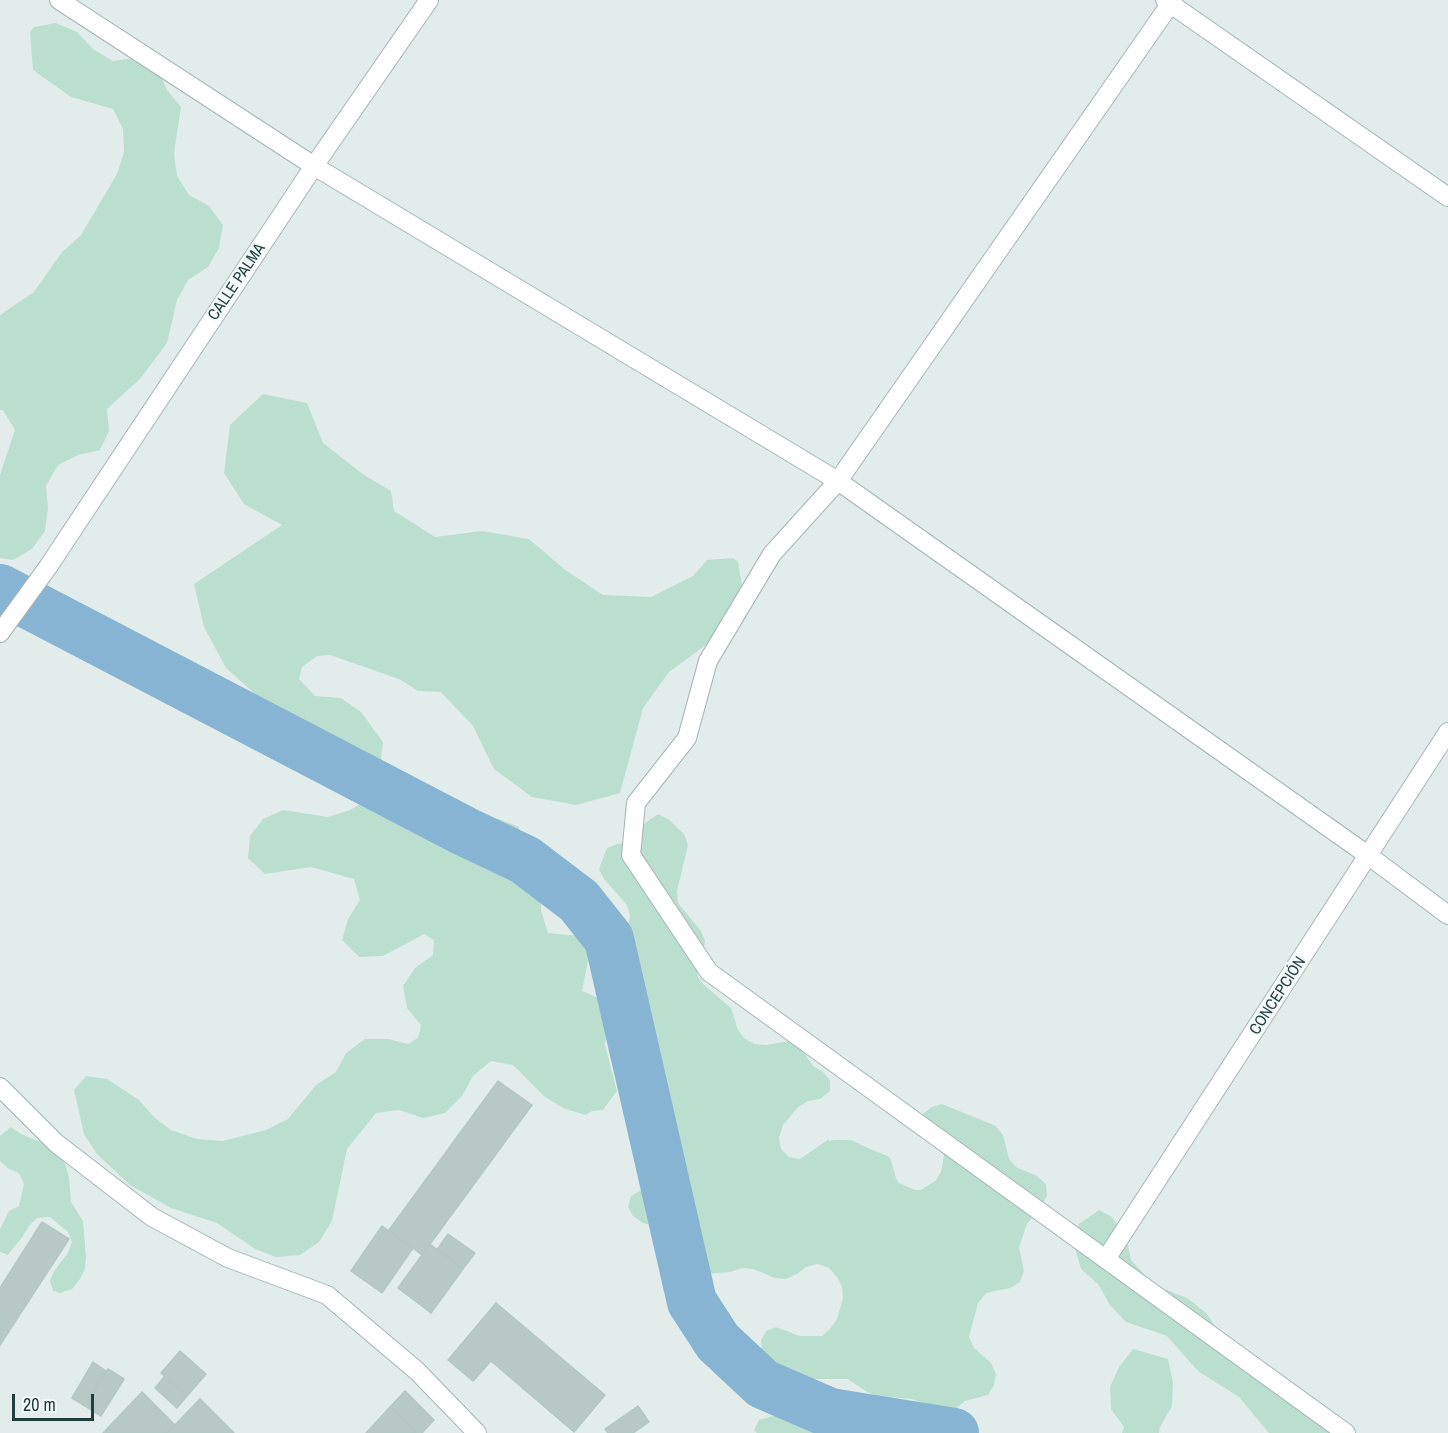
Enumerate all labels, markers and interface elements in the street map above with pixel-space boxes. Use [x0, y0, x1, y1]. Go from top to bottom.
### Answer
street label: CALLE PALMA [204, 240, 270, 324]
street label: CONCEPCIÓN [1246, 953, 1310, 1039]
scale bar [15, 1382, 98, 1420]
text: 20 m [23, 1392, 56, 1417]

